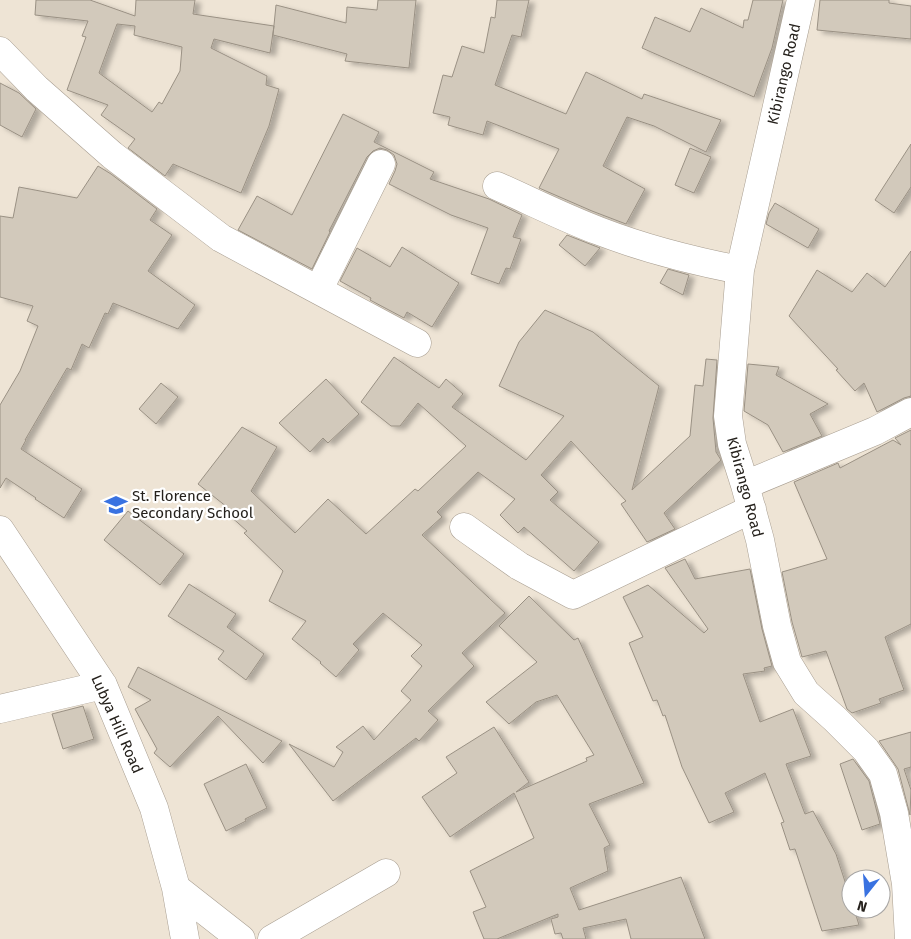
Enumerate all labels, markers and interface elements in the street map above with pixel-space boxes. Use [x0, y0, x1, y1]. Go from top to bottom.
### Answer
street label: Kibirango Road [764, 22, 804, 126]
street label: Kibirango Road [723, 435, 767, 539]
place label: St. Florence Secondary School [132, 487, 254, 522]
school or university icon: St. Florence Secondary School [103, 492, 129, 518]
street label: Lubya Hill Road [87, 672, 147, 776]
north arrow [841, 869, 891, 919]
text: N [855, 896, 869, 915]

